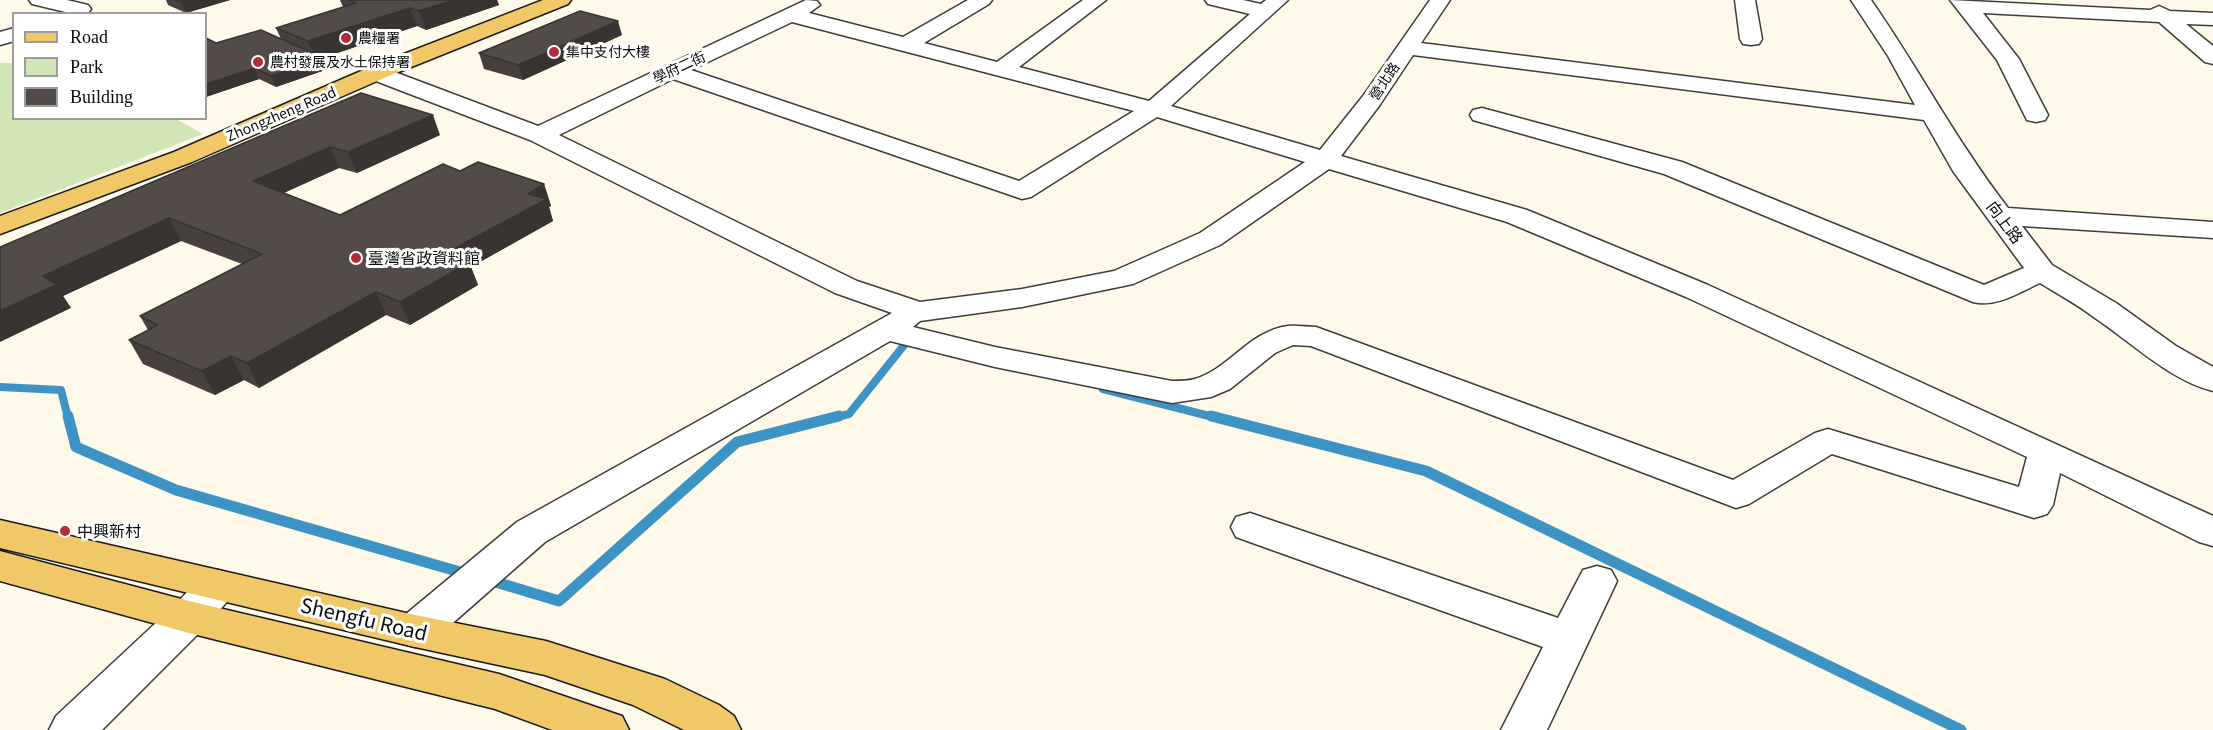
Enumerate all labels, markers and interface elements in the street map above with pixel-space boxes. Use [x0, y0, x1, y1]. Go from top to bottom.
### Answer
legend [12, 12, 207, 120]
text: Road [70, 27, 108, 47]
place label: 農糧署 [358, 30, 400, 46]
marker: 農糧署 [339, 31, 353, 45]
place label: 集中支付大樓 [566, 44, 650, 60]
marker: 集中支付大樓 [547, 45, 561, 59]
street label: 學府二街 [650, 48, 708, 86]
place label: 農村發展及水土保持署 [270, 54, 410, 70]
marker: 農村發展及水土保持署 [251, 55, 265, 69]
text: Park [70, 57, 103, 77]
street label: 營北路 [1365, 59, 1403, 103]
street label: Zhongzheng Road [224, 83, 338, 145]
text: Building [70, 87, 133, 107]
street label: 向上路 [1983, 197, 2027, 247]
place label: 臺灣省政資料館 [368, 248, 480, 268]
marker: 臺灣省政資料館 [349, 251, 363, 265]
place label: 中興新村 [77, 521, 141, 541]
marker: 中興新村 [58, 524, 72, 538]
street label: Shengfu Road [298, 593, 430, 645]

